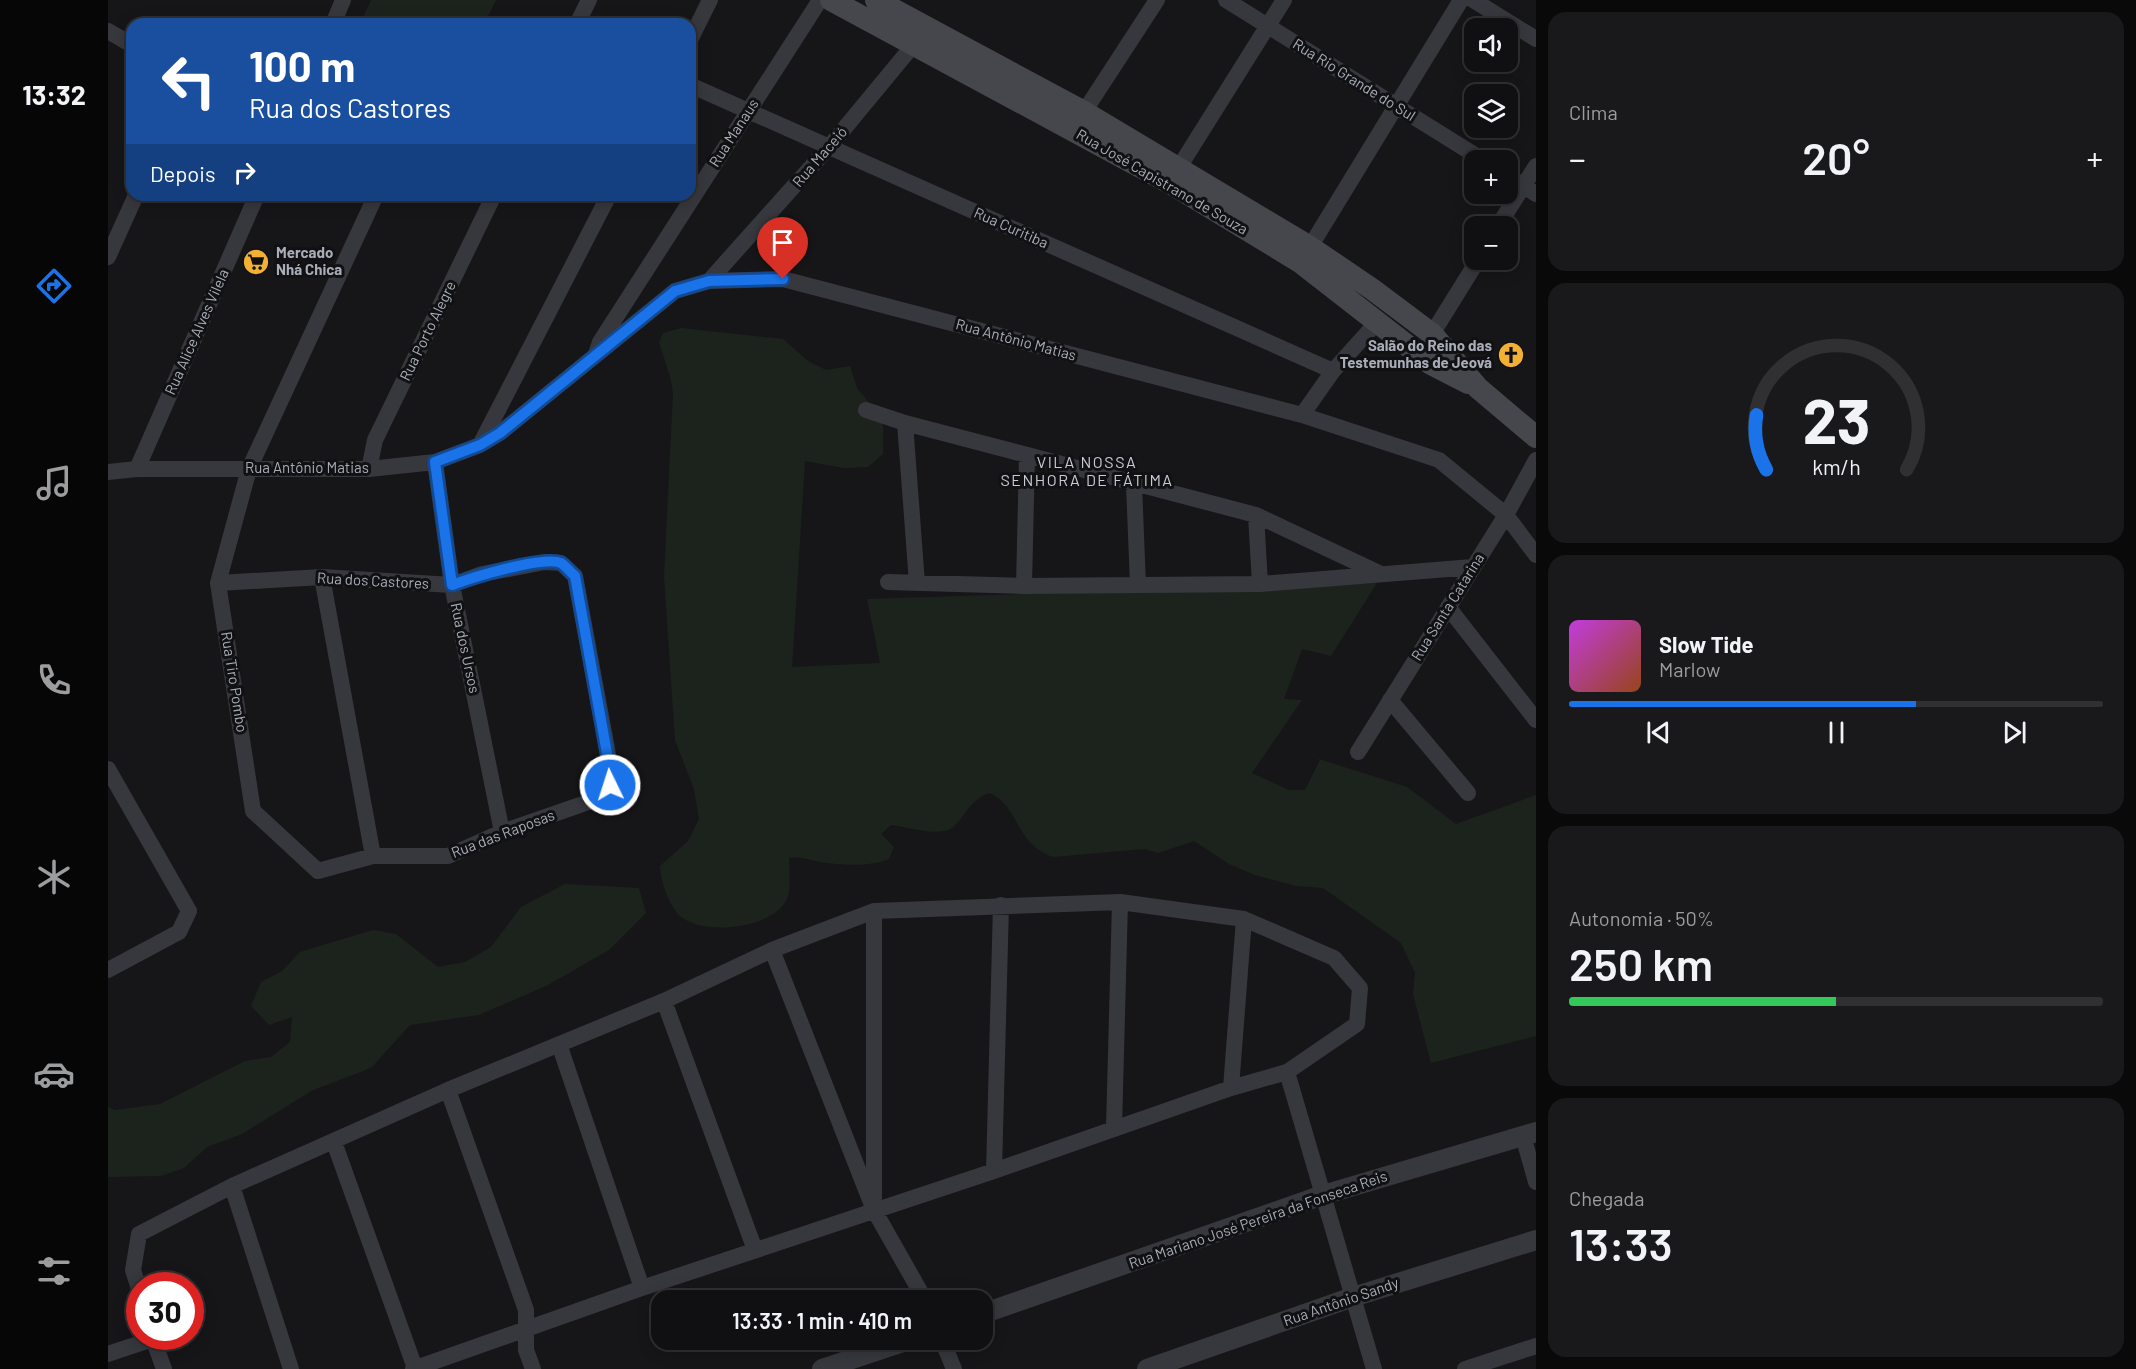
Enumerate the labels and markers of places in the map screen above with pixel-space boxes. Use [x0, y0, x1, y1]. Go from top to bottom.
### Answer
pin [757, 217, 808, 279]
place label: Mercado Nhá Chica [276, 243, 342, 278]
supermarket icon: Mercado Nhá Chica [241, 247, 271, 277]
place label: Salão do Reino das Testemunhas de Jeová [1340, 336, 1492, 371]
church icon: Salão do Reino das Testemunhas de Jeová [1496, 340, 1526, 370]

